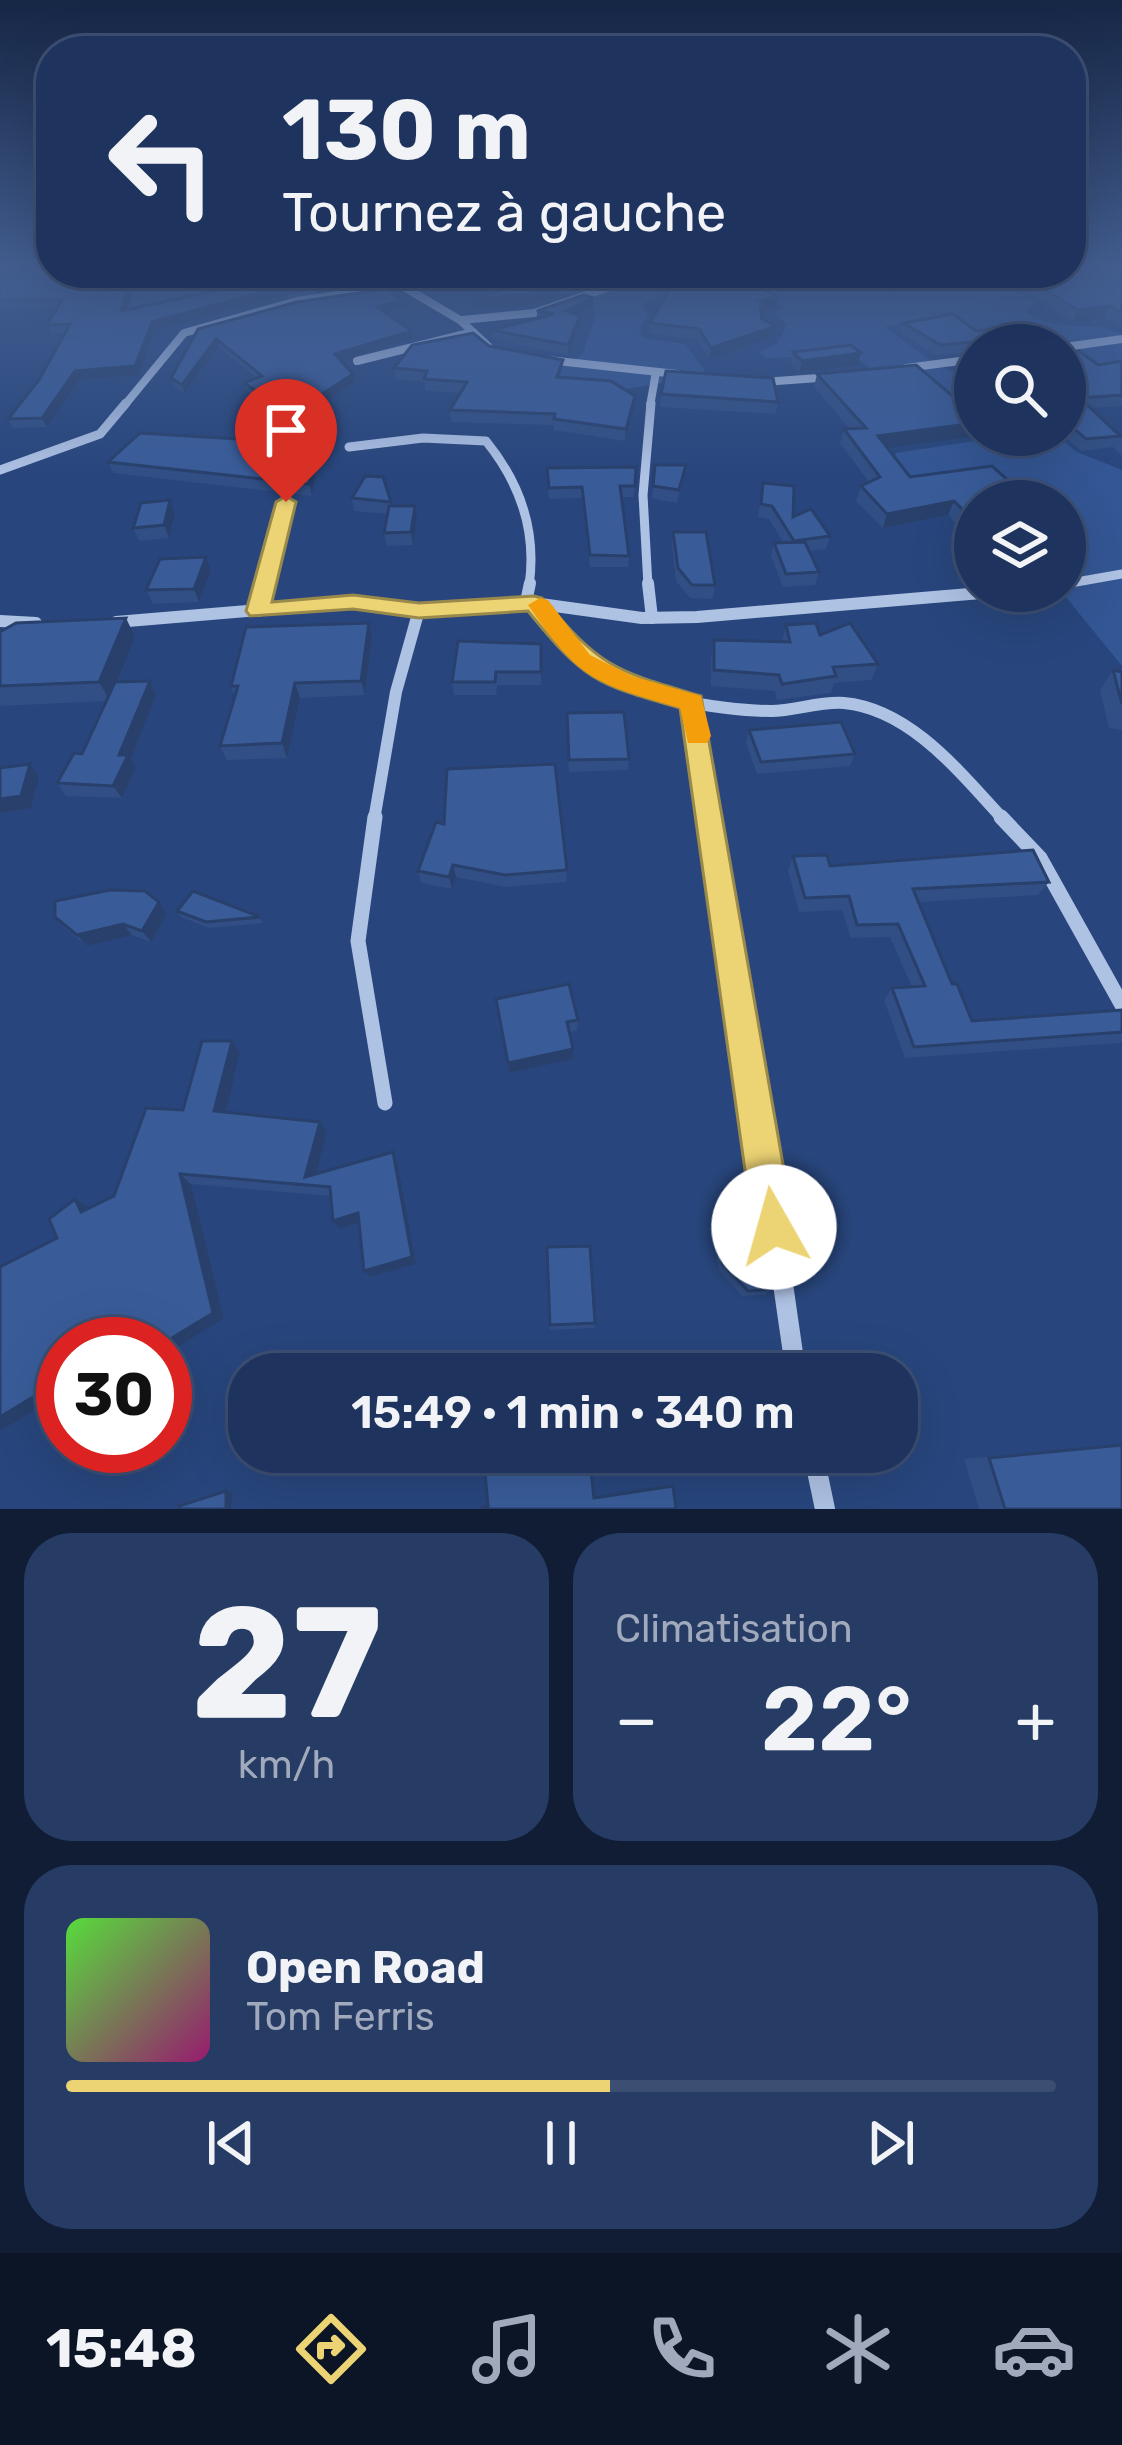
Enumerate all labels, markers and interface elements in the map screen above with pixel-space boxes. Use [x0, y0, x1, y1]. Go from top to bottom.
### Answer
text: 130 m [282, 80, 531, 180]
icon: left [84, 84, 240, 240]
text: Tournez à gauche [282, 181, 726, 245]
map controls [954, 324, 1086, 612]
button: search [954, 324, 1086, 456]
pin [235, 379, 337, 502]
icon: arrive [253, 397, 319, 463]
button: layers [954, 480, 1086, 612]
position arrow [711, 1164, 837, 1290]
speed limit sign: 30 [36, 1317, 192, 1473]
text: 15:49 · 1 min · 340 m [351, 1386, 795, 1439]
text: 27 [191, 1571, 382, 1756]
text: Climatisation [615, 1606, 853, 1652]
text: 22° [761, 1666, 912, 1773]
text: − [615, 1680, 658, 1759]
text: + [1015, 1680, 1056, 1759]
text: km/h [238, 1742, 335, 1788]
text: Open Road [246, 1941, 485, 1994]
text: Tom Ferris [246, 1994, 435, 2040]
icon: previous [198, 2110, 264, 2176]
icon: pause [528, 2110, 594, 2176]
icon: next [858, 2110, 924, 2176]
icon: directions [289, 2307, 373, 2391]
icon: music [465, 2307, 549, 2391]
icon: phone [640, 2307, 724, 2391]
icon: climate [816, 2307, 900, 2391]
icon: car [992, 2307, 1076, 2391]
text: 15:48 [46, 2317, 197, 2381]

